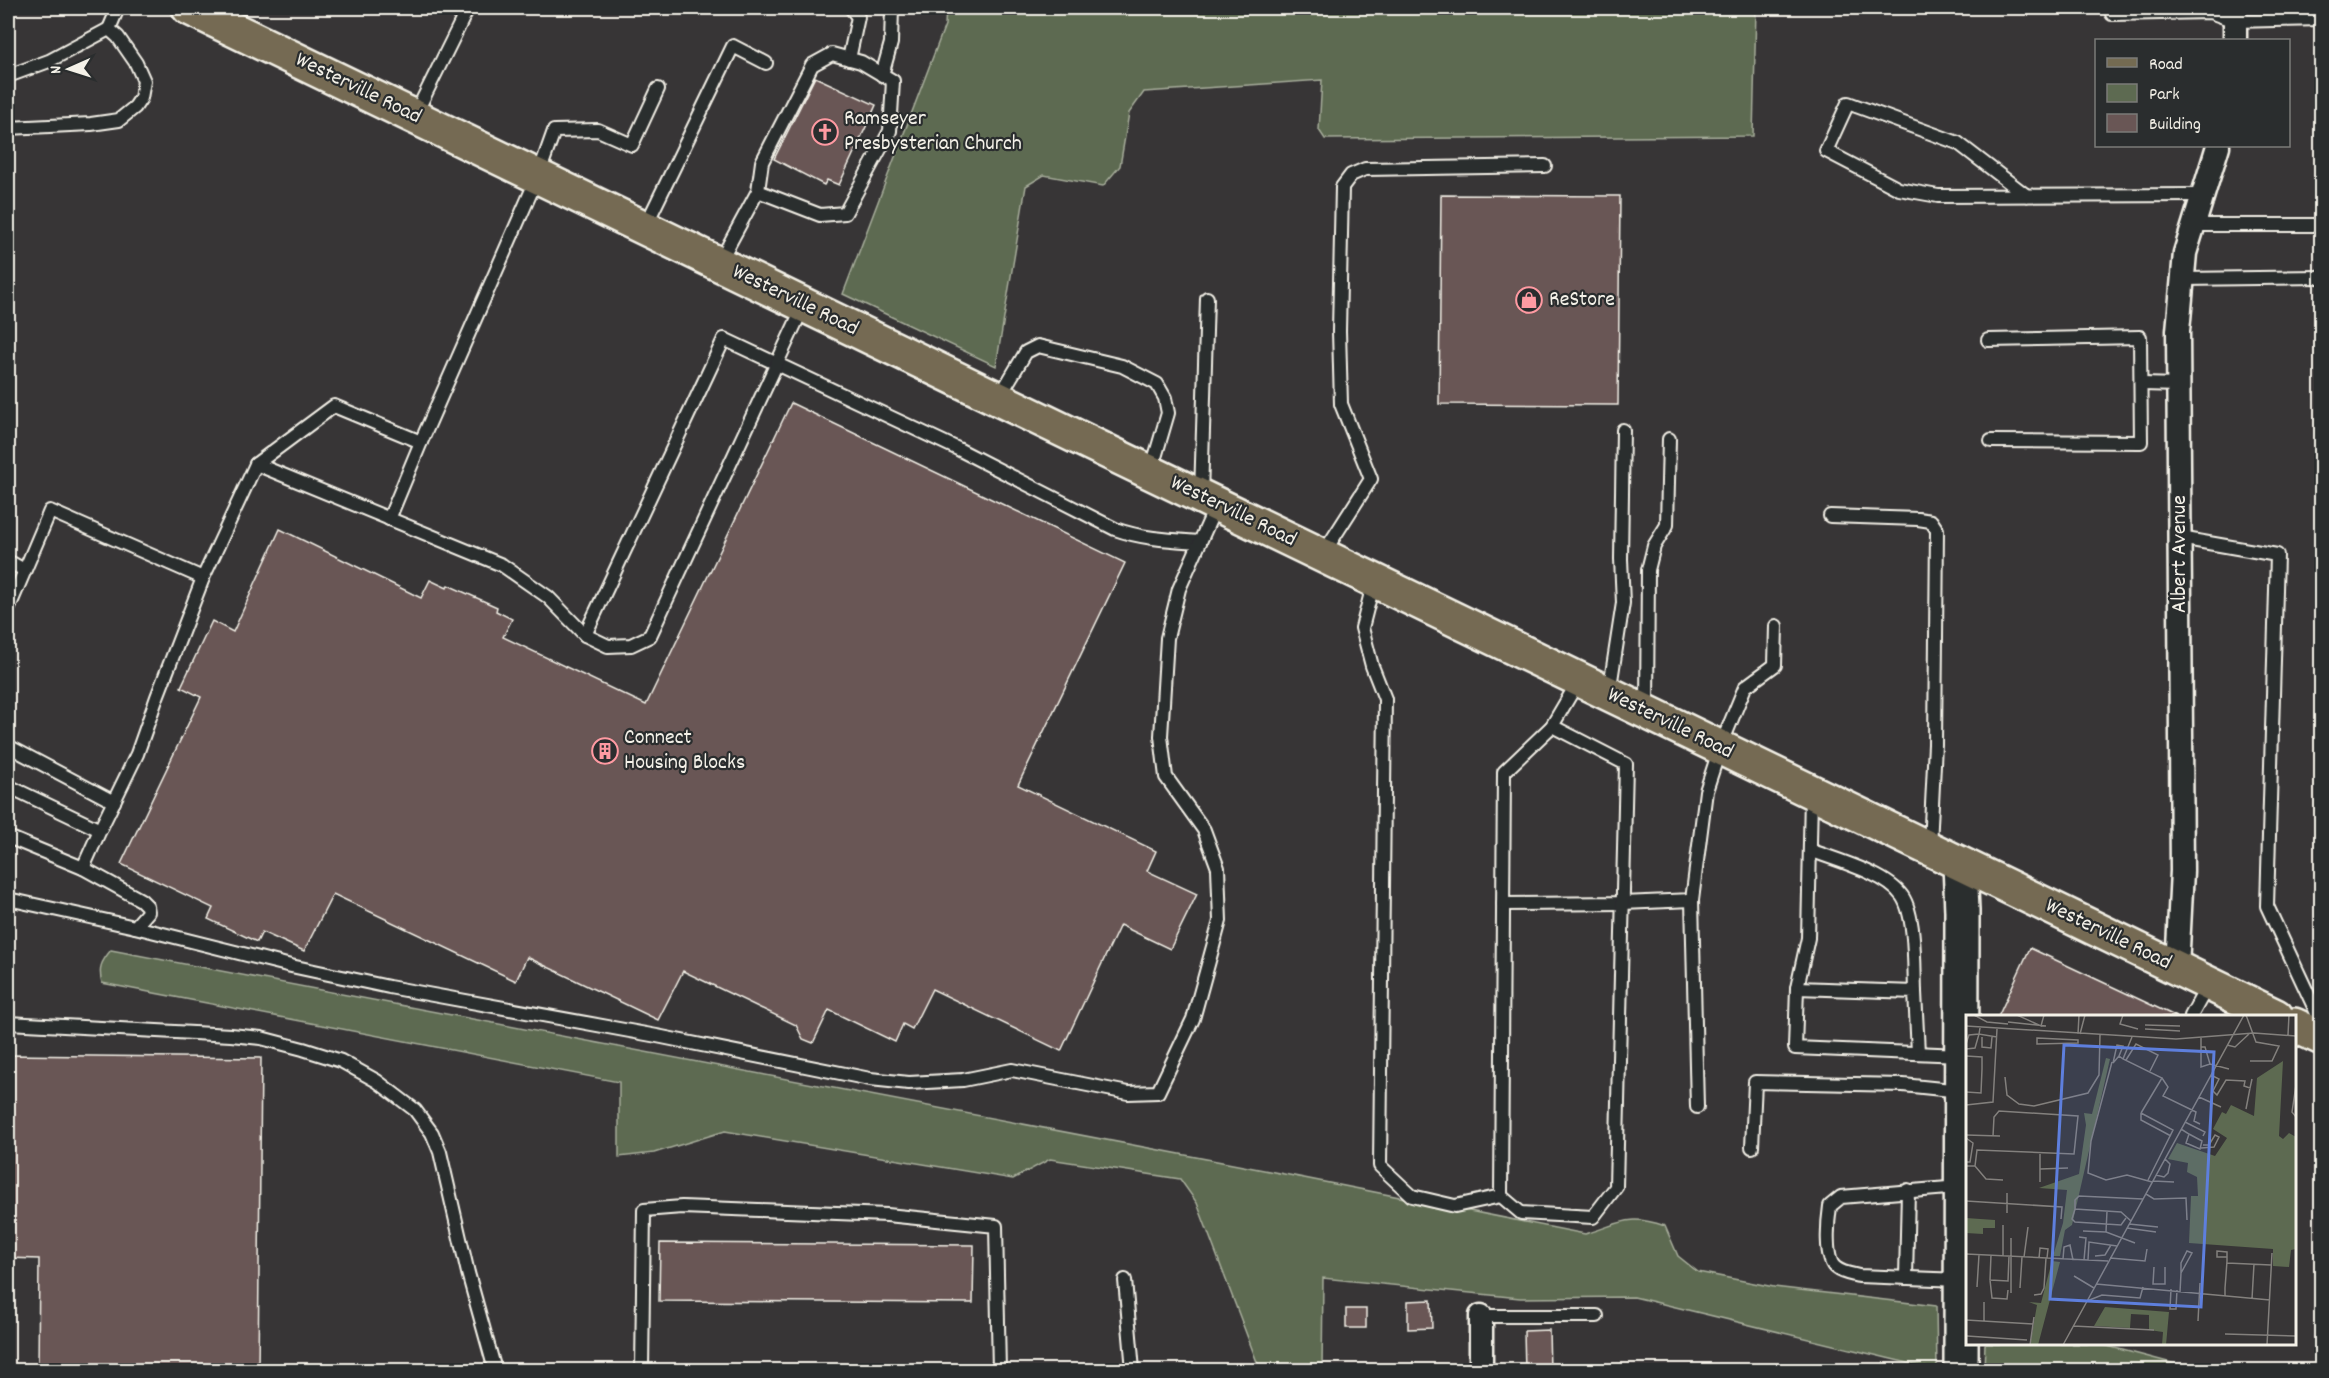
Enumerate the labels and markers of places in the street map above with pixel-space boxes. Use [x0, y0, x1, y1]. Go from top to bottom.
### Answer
place label: Ramseyer Presbysterian Church [844, 104, 1022, 160]
church icon: Ramseyer Presbysterian Church [810, 117, 840, 147]
shop icon: ReStore [1514, 285, 1544, 315]
place label: ReStore [1549, 285, 1615, 316]
place label: Connect Housing Blocks [624, 723, 745, 779]
building icon: Connect Housing Blocks [590, 736, 620, 766]

